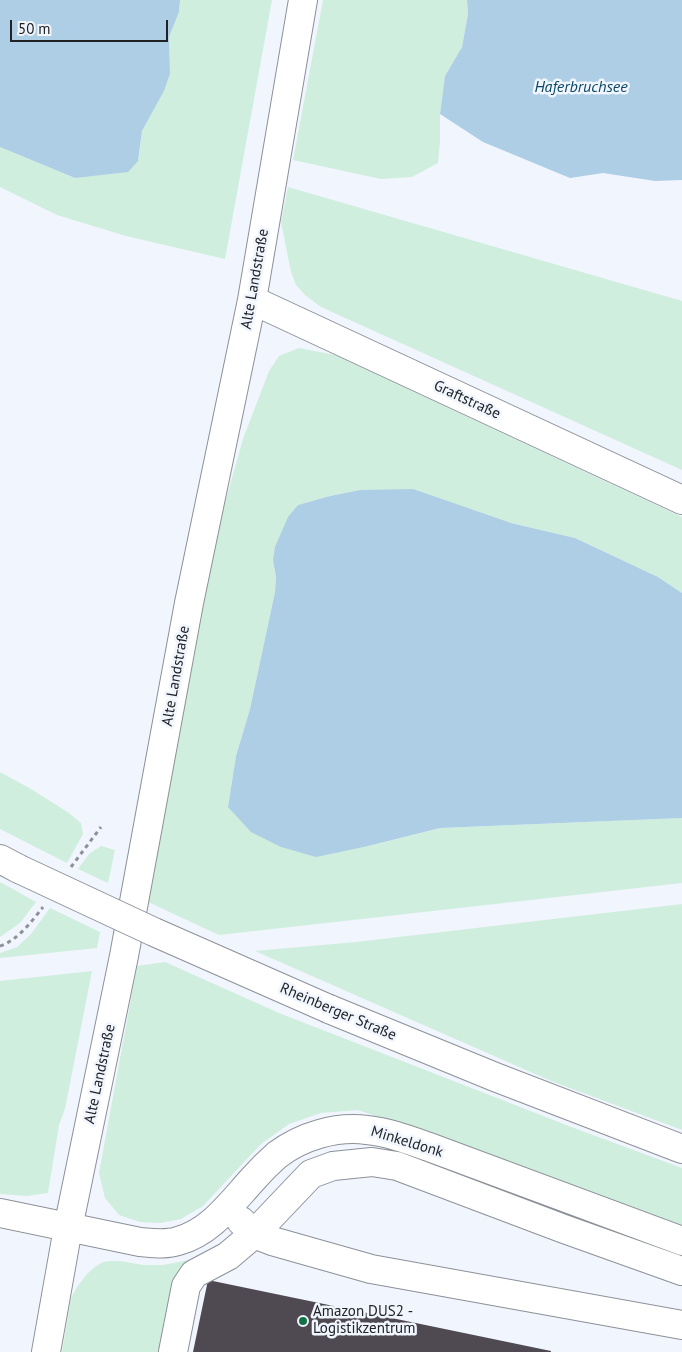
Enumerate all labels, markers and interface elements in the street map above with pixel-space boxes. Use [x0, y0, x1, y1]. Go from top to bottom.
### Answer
scale bar [12, 10, 170, 42]
text: 50 m [18, 19, 51, 38]
water label: Haferbruchsee [534, 77, 628, 97]
street label: Alte Landstraße [237, 228, 273, 330]
street label: Graftstraße [431, 377, 503, 423]
street label: Alte Landstraße [158, 625, 194, 727]
street label: Rheinberger Straße [277, 979, 399, 1045]
street label: Alte Landstraße [81, 1023, 119, 1125]
street label: Minkeldonk [369, 1122, 445, 1162]
place label: Amazon DUS2 - Logistikzentrum [313, 1303, 415, 1338]
marker: Amazon DUS2 - Logistikzentrum [297, 1315, 309, 1327]

